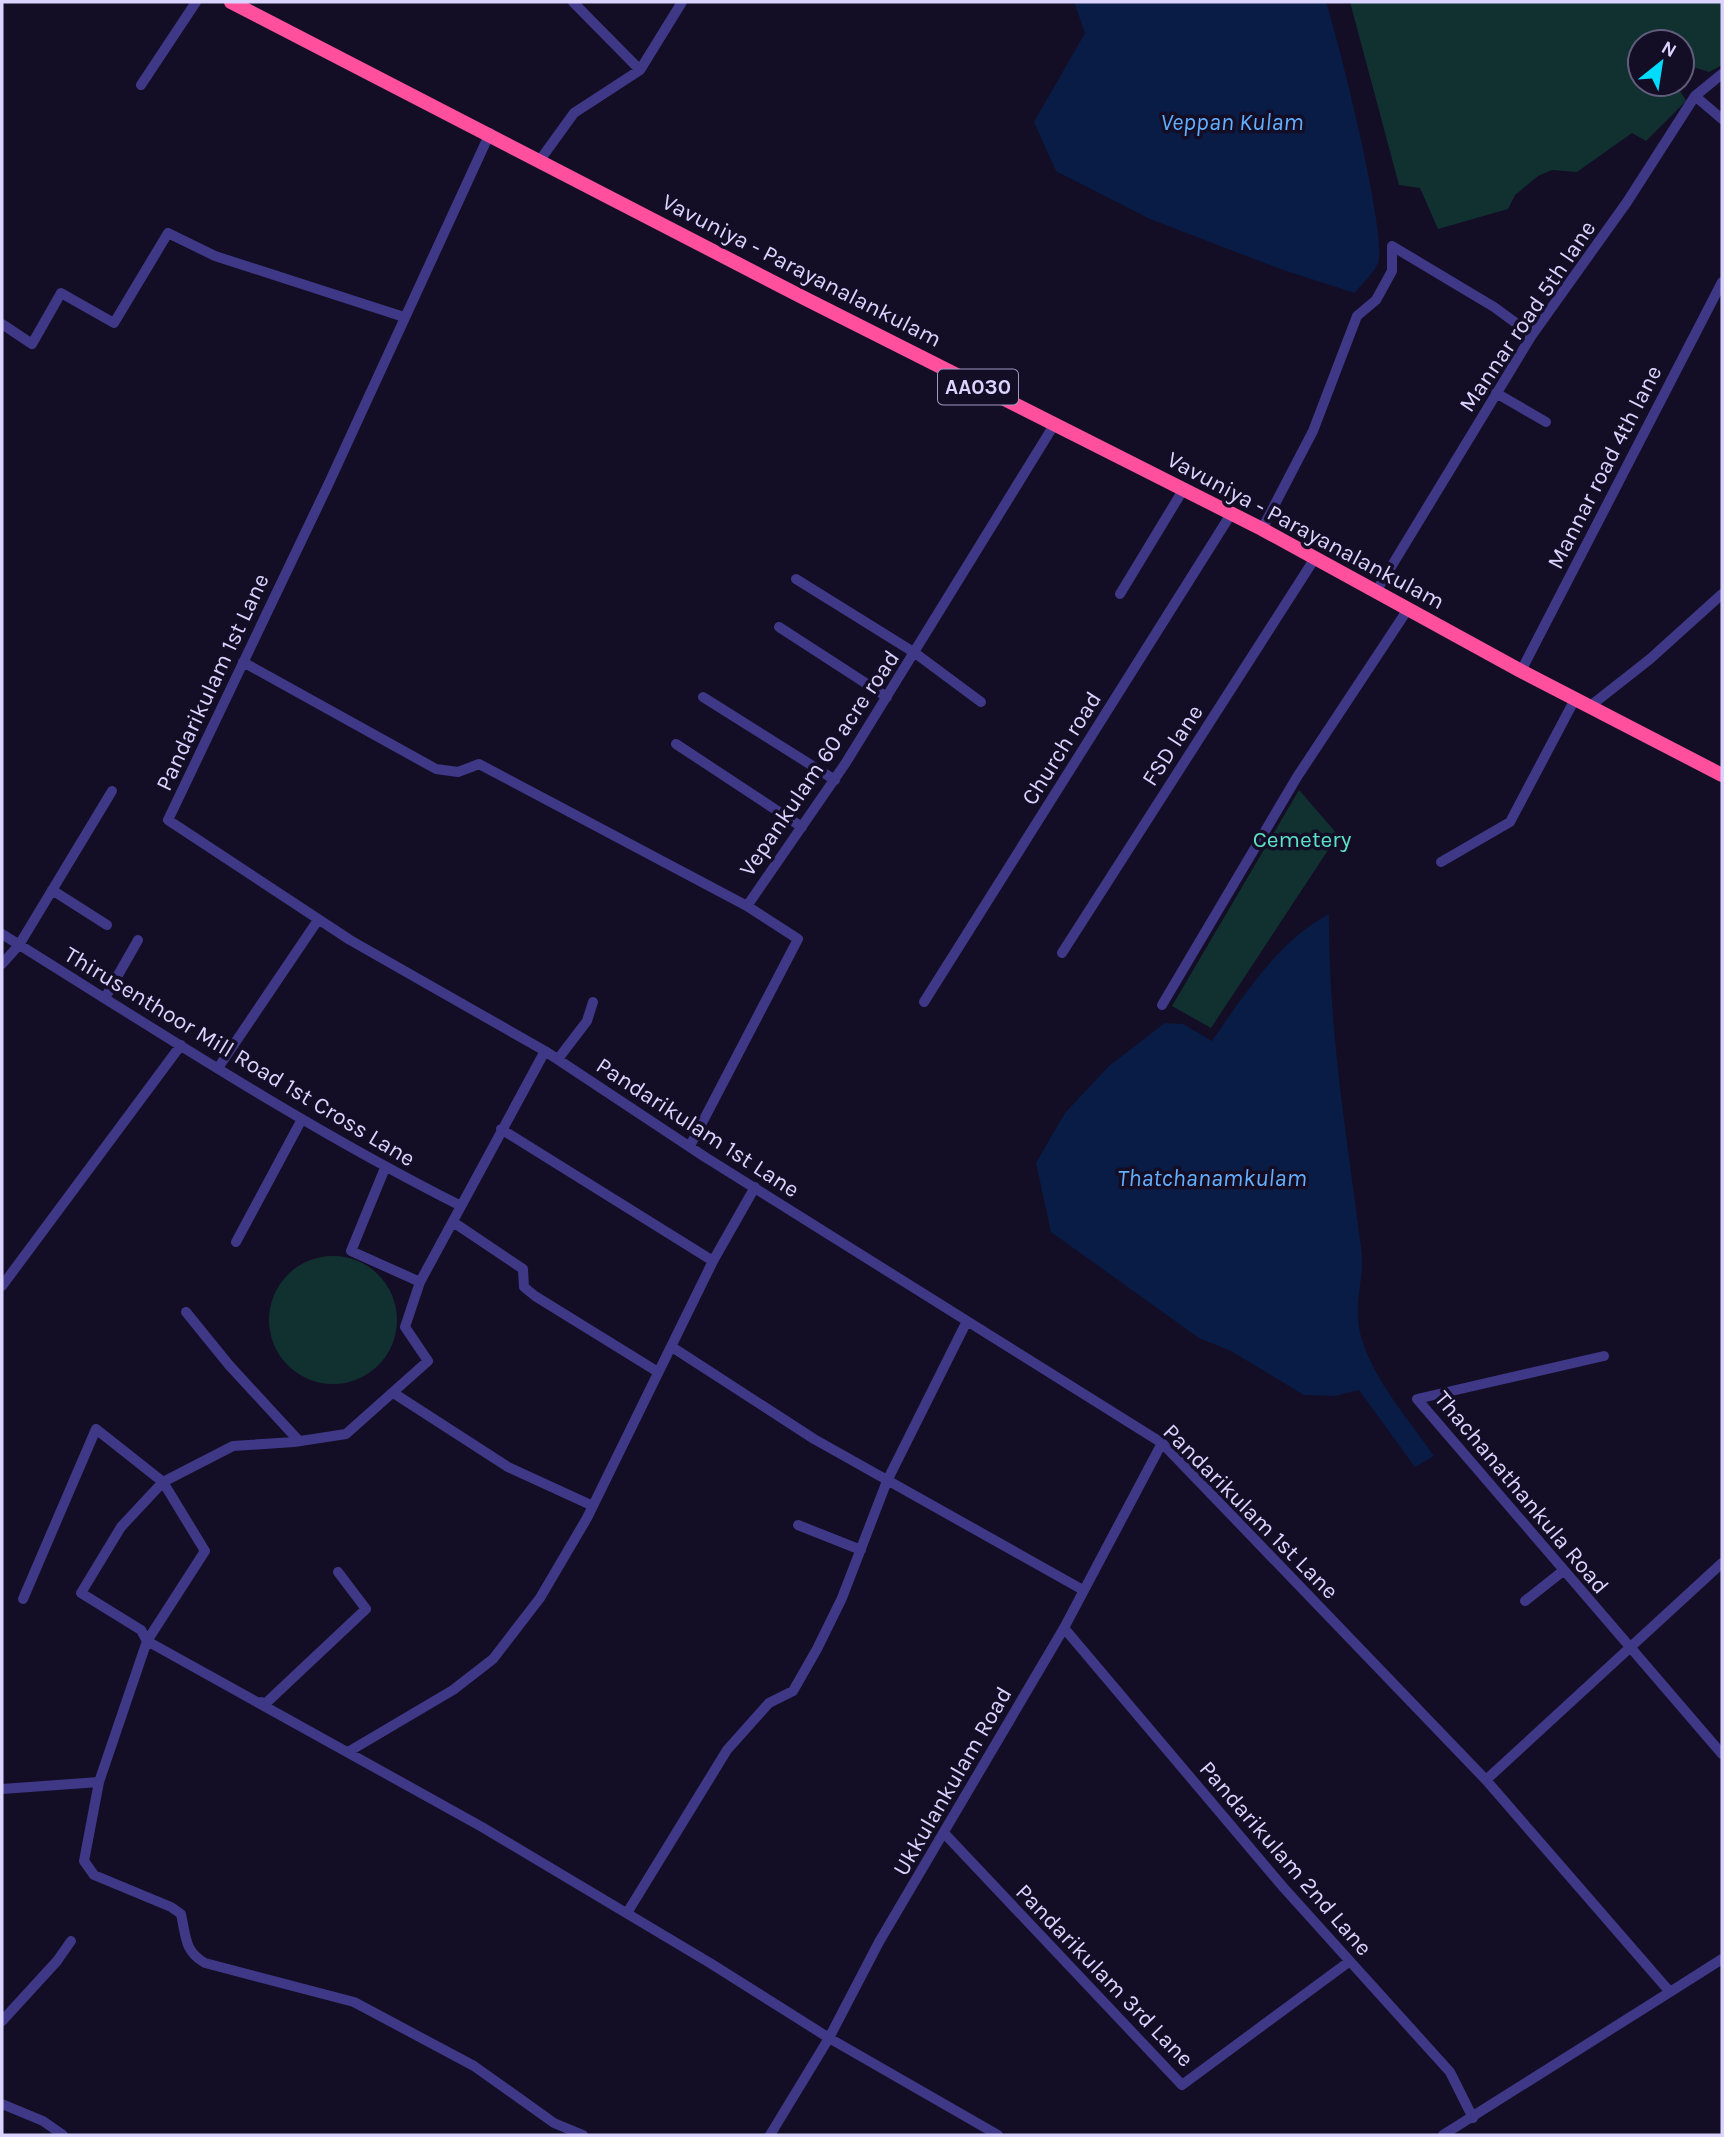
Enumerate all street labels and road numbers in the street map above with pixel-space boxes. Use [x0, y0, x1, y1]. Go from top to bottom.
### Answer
street label: Vavuniya - Parayanalankulam [657, 188, 946, 353]
street label: Mannar road 5th lane [1453, 216, 1601, 417]
street label: Mannar road 4th lane [1541, 361, 1667, 573]
road number: AA030 [938, 370, 1018, 404]
street label: Vavuniya - Parayanalankulam [1163, 446, 1449, 615]
street label: Pandarikulam 1st Lane [150, 569, 275, 795]
street label: Vepankulam 60 acre road [734, 645, 905, 881]
street label: Church road [1016, 687, 1107, 810]
street label: FSD lane [1136, 700, 1209, 791]
street label: Thirusenthoor Mill Road 1st Cross Lane [60, 941, 420, 1172]
street label: Pandarikulam 1st Lane [591, 1052, 804, 1203]
street label: Thachanathankula Road [1429, 1385, 1614, 1599]
street label: Pandarikulam 1st Lane [1157, 1418, 1344, 1605]
street label: Ukkulankulam Road [887, 1682, 1018, 1881]
street label: Pandarikulam 2nd Lane [1194, 1755, 1378, 1961]
street label: Pandarikulam 3rd Lane [1010, 1878, 1199, 2072]

